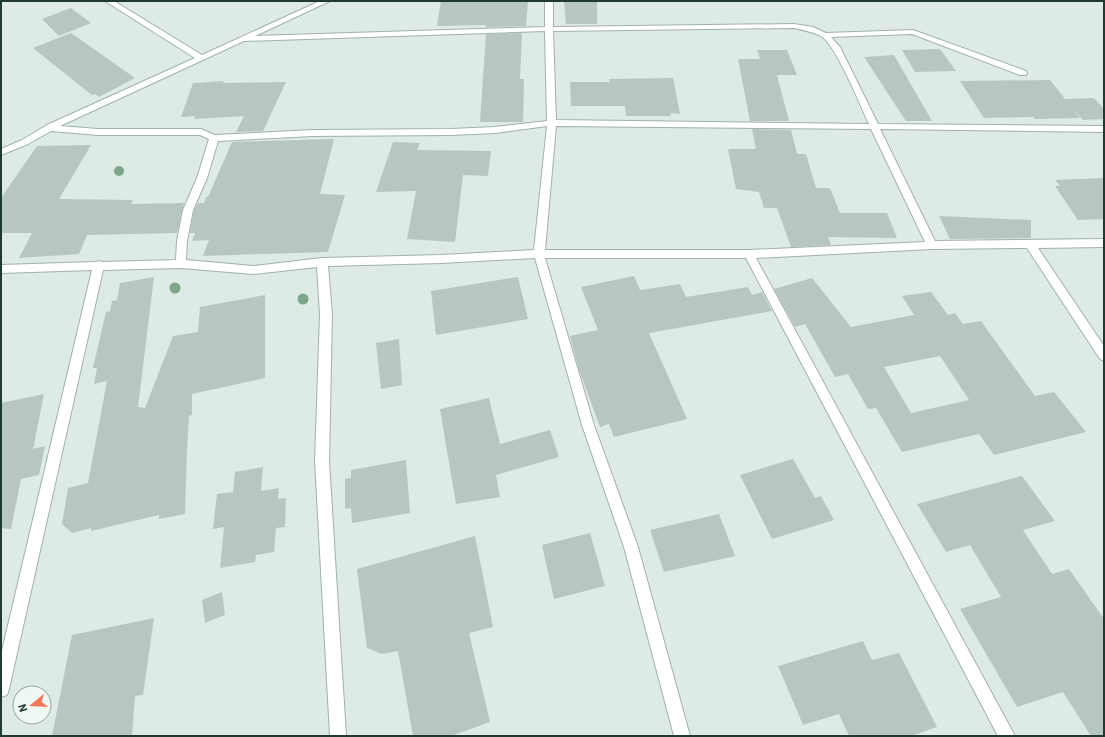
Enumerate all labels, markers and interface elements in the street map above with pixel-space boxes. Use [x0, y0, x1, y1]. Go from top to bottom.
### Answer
north arrow [12, 685, 52, 725]
text: N [15, 703, 29, 714]

